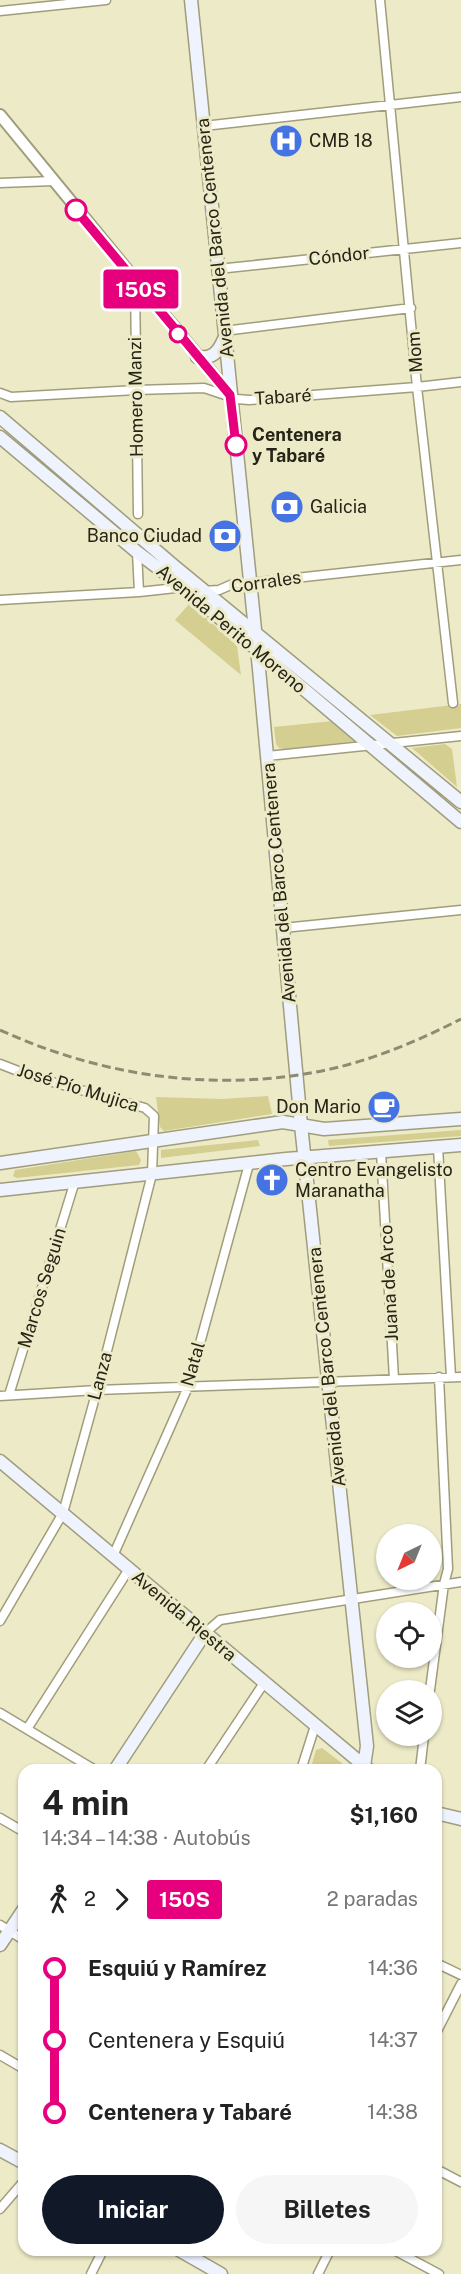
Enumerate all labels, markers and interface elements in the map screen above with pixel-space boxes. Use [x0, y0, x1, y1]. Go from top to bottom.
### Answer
street label: Avenida del Barco Centenera [191, 117, 238, 359]
hospital icon: CMB 18 [268, 123, 304, 159]
place label: CMB 18 [309, 130, 373, 151]
unlabelled marker [65, 199, 87, 221]
street label: Cóndor [308, 242, 370, 269]
line badge: 150S [99, 270, 183, 308]
text: 150S [115, 277, 167, 302]
unlabelled marker [169, 325, 187, 343]
street label: Mom [403, 331, 426, 374]
street label: Homero Manzi [124, 337, 147, 457]
street label: Tabaré [254, 384, 312, 409]
place label: Centenera y Tabaré [252, 424, 342, 466]
marker: Centenera y Tabaré [225, 434, 247, 456]
bank icon: Galicia [269, 489, 305, 525]
place label: Galicia [310, 496, 367, 517]
bank icon: Banco Ciudad [207, 518, 243, 554]
place label: Banco Ciudad [87, 525, 202, 546]
street label: Avenida Perito Moreno [152, 560, 310, 697]
street label: Corrales [230, 566, 302, 597]
street label: Avenida del Barco Centenera [258, 762, 299, 1004]
street label: José Pío Mujica [15, 1059, 142, 1116]
cafe icon: Don Mario [366, 1089, 402, 1125]
place label: Don Mario [276, 1096, 361, 1117]
place label: Centro Evangelisto Maranatha [295, 1159, 453, 1201]
church icon: Centro Evangelisto Maranatha [254, 1162, 290, 1198]
street label: Juana de Arco [375, 1224, 402, 1342]
street label: Marcos Seguin [13, 1225, 70, 1351]
street label: Avenida del Barco Centenera [303, 1246, 350, 1488]
street label: Natal [176, 1339, 209, 1389]
street label: Lanza [83, 1349, 116, 1402]
north arrow [376, 1524, 442, 1590]
map controls [376, 1524, 442, 1746]
street label: Avenida Riestra [128, 1566, 241, 1665]
button: locate [376, 1602, 442, 1668]
button: layers [376, 1680, 442, 1746]
text: 4 min [42, 1784, 129, 1822]
text: $1,160 [349, 1802, 418, 1828]
text: 14:34 – 14:38 · Autobús [42, 1826, 251, 1850]
icon: walk [42, 1883, 75, 1916]
icon: forward [105, 1883, 138, 1916]
text: 2 [84, 1887, 96, 1911]
text: 150S [159, 1887, 210, 1912]
text: 2 paradas [327, 1887, 418, 1911]
text: Esquiú y Ramírez [88, 1955, 267, 1981]
text: 14:36 [368, 1956, 418, 1980]
text: Centenera y Esquiú [88, 2027, 285, 2053]
text: 14:37 [369, 2028, 418, 2052]
text: Centenera y Tabaré [88, 2099, 292, 2125]
text: 14:38 [367, 2100, 418, 2124]
button: Iniciar [42, 2175, 224, 2244]
button: Billetes [236, 2175, 418, 2244]

